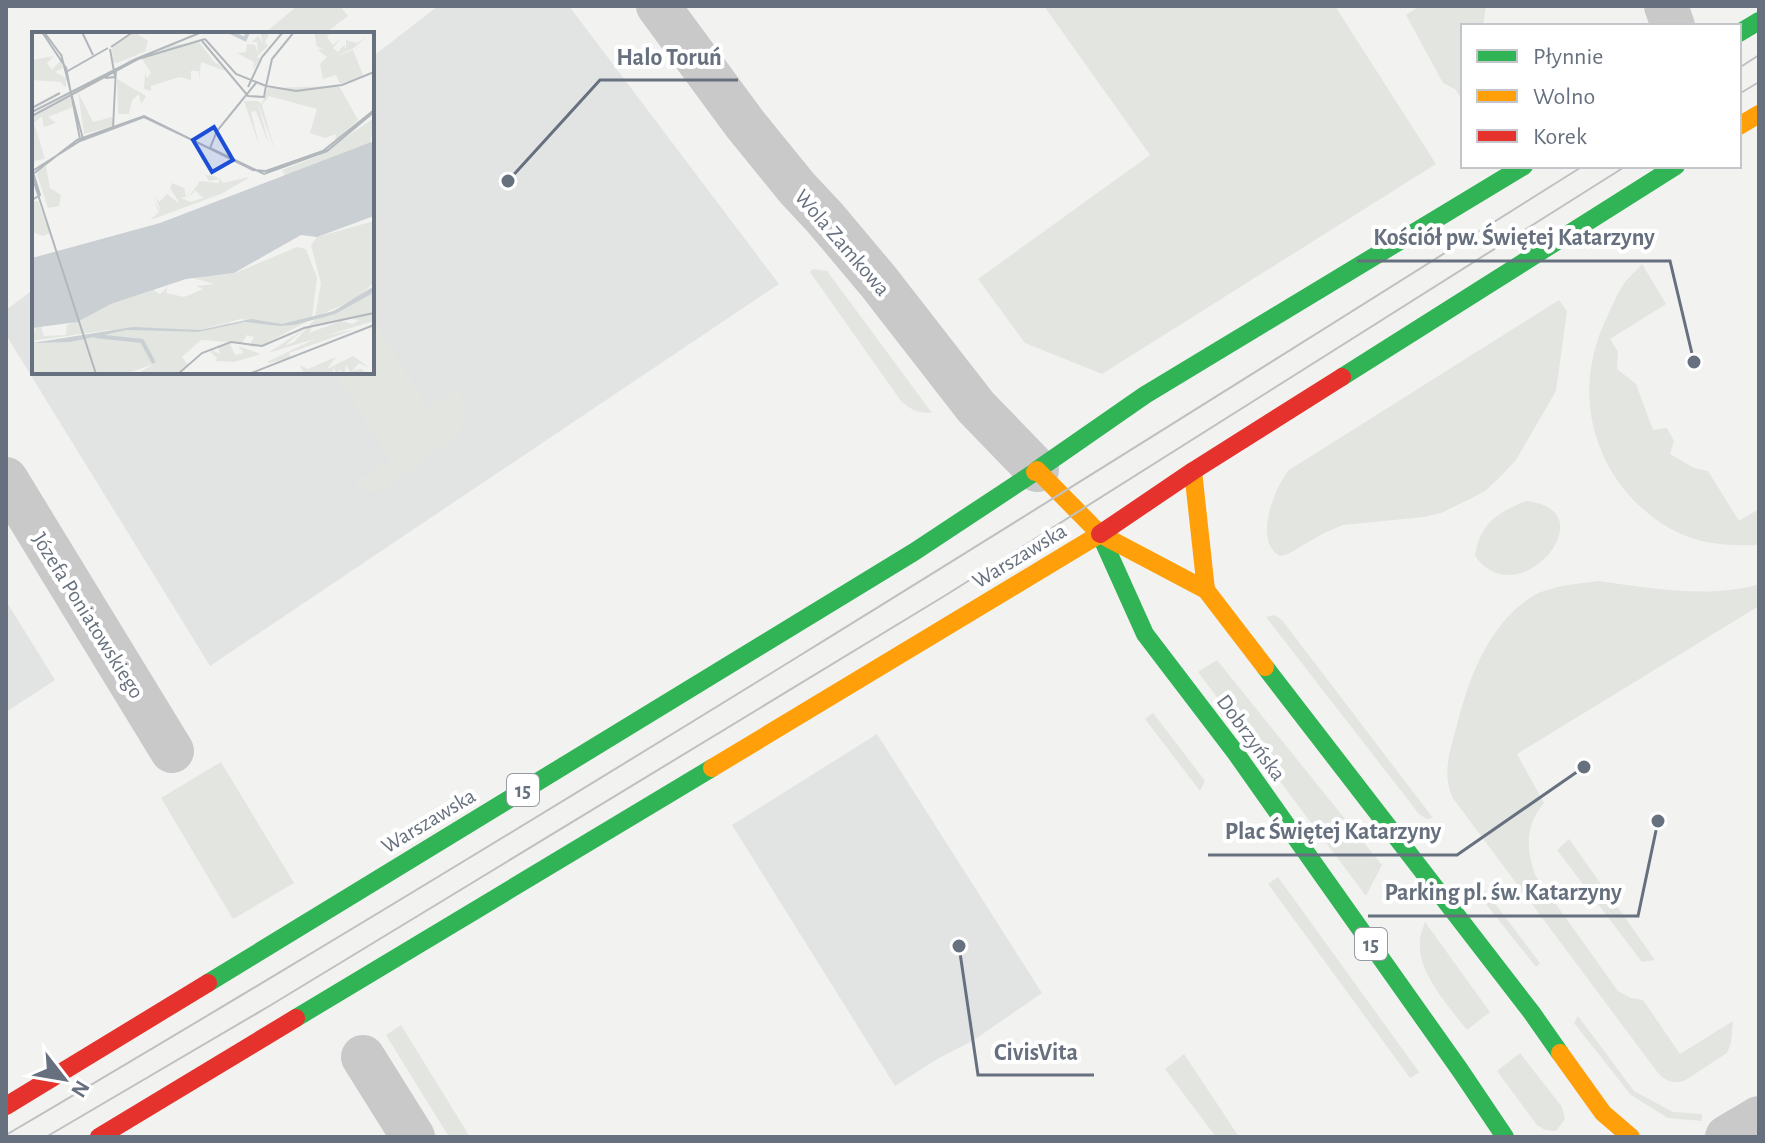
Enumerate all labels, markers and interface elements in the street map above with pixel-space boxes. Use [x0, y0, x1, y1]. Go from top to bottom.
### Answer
legend [1461, 24, 1741, 168]
inset map [32, 32, 374, 374]
callout: Halo Toruń [600, 32, 738, 80]
text: Płynnie [1533, 45, 1603, 69]
text: Halo Toruń [616, 46, 722, 70]
text: Wolno [1533, 85, 1595, 109]
text: Korek [1533, 125, 1587, 149]
street label: Wola Zamkowa [790, 185, 894, 300]
callout: Kościół pw. Świętej Katarzyny [1357, 213, 1670, 261]
text: Kościół pw. Świętej Katarzyny [1373, 222, 1655, 250]
street label: Warszawska [969, 519, 1070, 592]
street label: Józefa Poniatowskiego [28, 529, 148, 702]
street label: Dobrzyńska [1213, 690, 1290, 785]
road number: 15 [507, 774, 539, 806]
street label: Warszawska [378, 784, 479, 857]
callout: Plac Świętej Katarzyny [1208, 807, 1457, 855]
text: Plac Świętej Katarzyny [1225, 816, 1442, 844]
callout: Parking pl. św. Katarzyny [1368, 868, 1638, 916]
text: Parking pl. św. Katarzyny [1384, 881, 1622, 905]
road number: 15 [1355, 928, 1387, 960]
callout: CivisVita [978, 1027, 1094, 1075]
north arrow [24, 1039, 104, 1119]
text: CivisVita [994, 1041, 1078, 1065]
text: N [67, 1077, 94, 1101]

